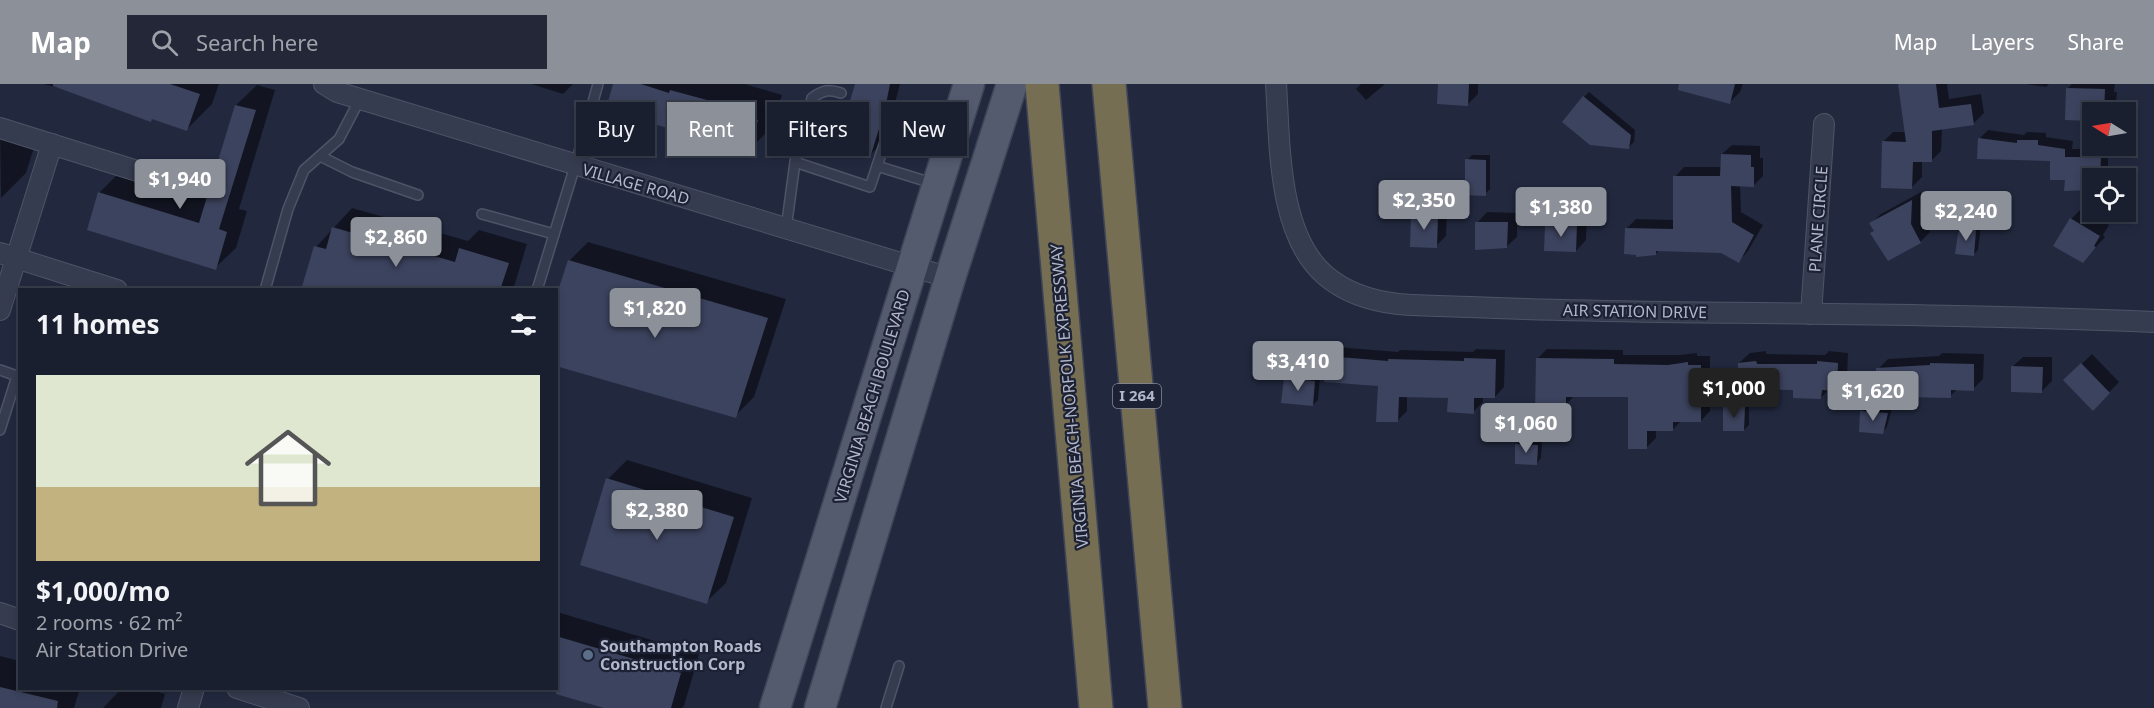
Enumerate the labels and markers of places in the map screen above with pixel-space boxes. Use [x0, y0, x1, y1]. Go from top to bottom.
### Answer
pin: $1,940 [131, 159, 229, 210]
pin: $2,350 [1375, 180, 1473, 231]
pin: $1,380 [1512, 187, 1610, 238]
pin: $2,240 [1917, 191, 2015, 242]
pin: $2,860 [347, 217, 445, 268]
pin: $1,820 [606, 288, 704, 339]
pin: $3,410 [1249, 341, 1347, 392]
pin: $1,000 [1685, 368, 1783, 419]
pin: $1,620 [1824, 371, 1922, 422]
pin: $1,060 [1477, 403, 1575, 454]
pin: $2,380 [608, 490, 706, 541]
place label: Southampton Roads Construction Corp [600, 635, 762, 675]
marker: Southampton Roads Construction Corp [581, 648, 595, 662]

